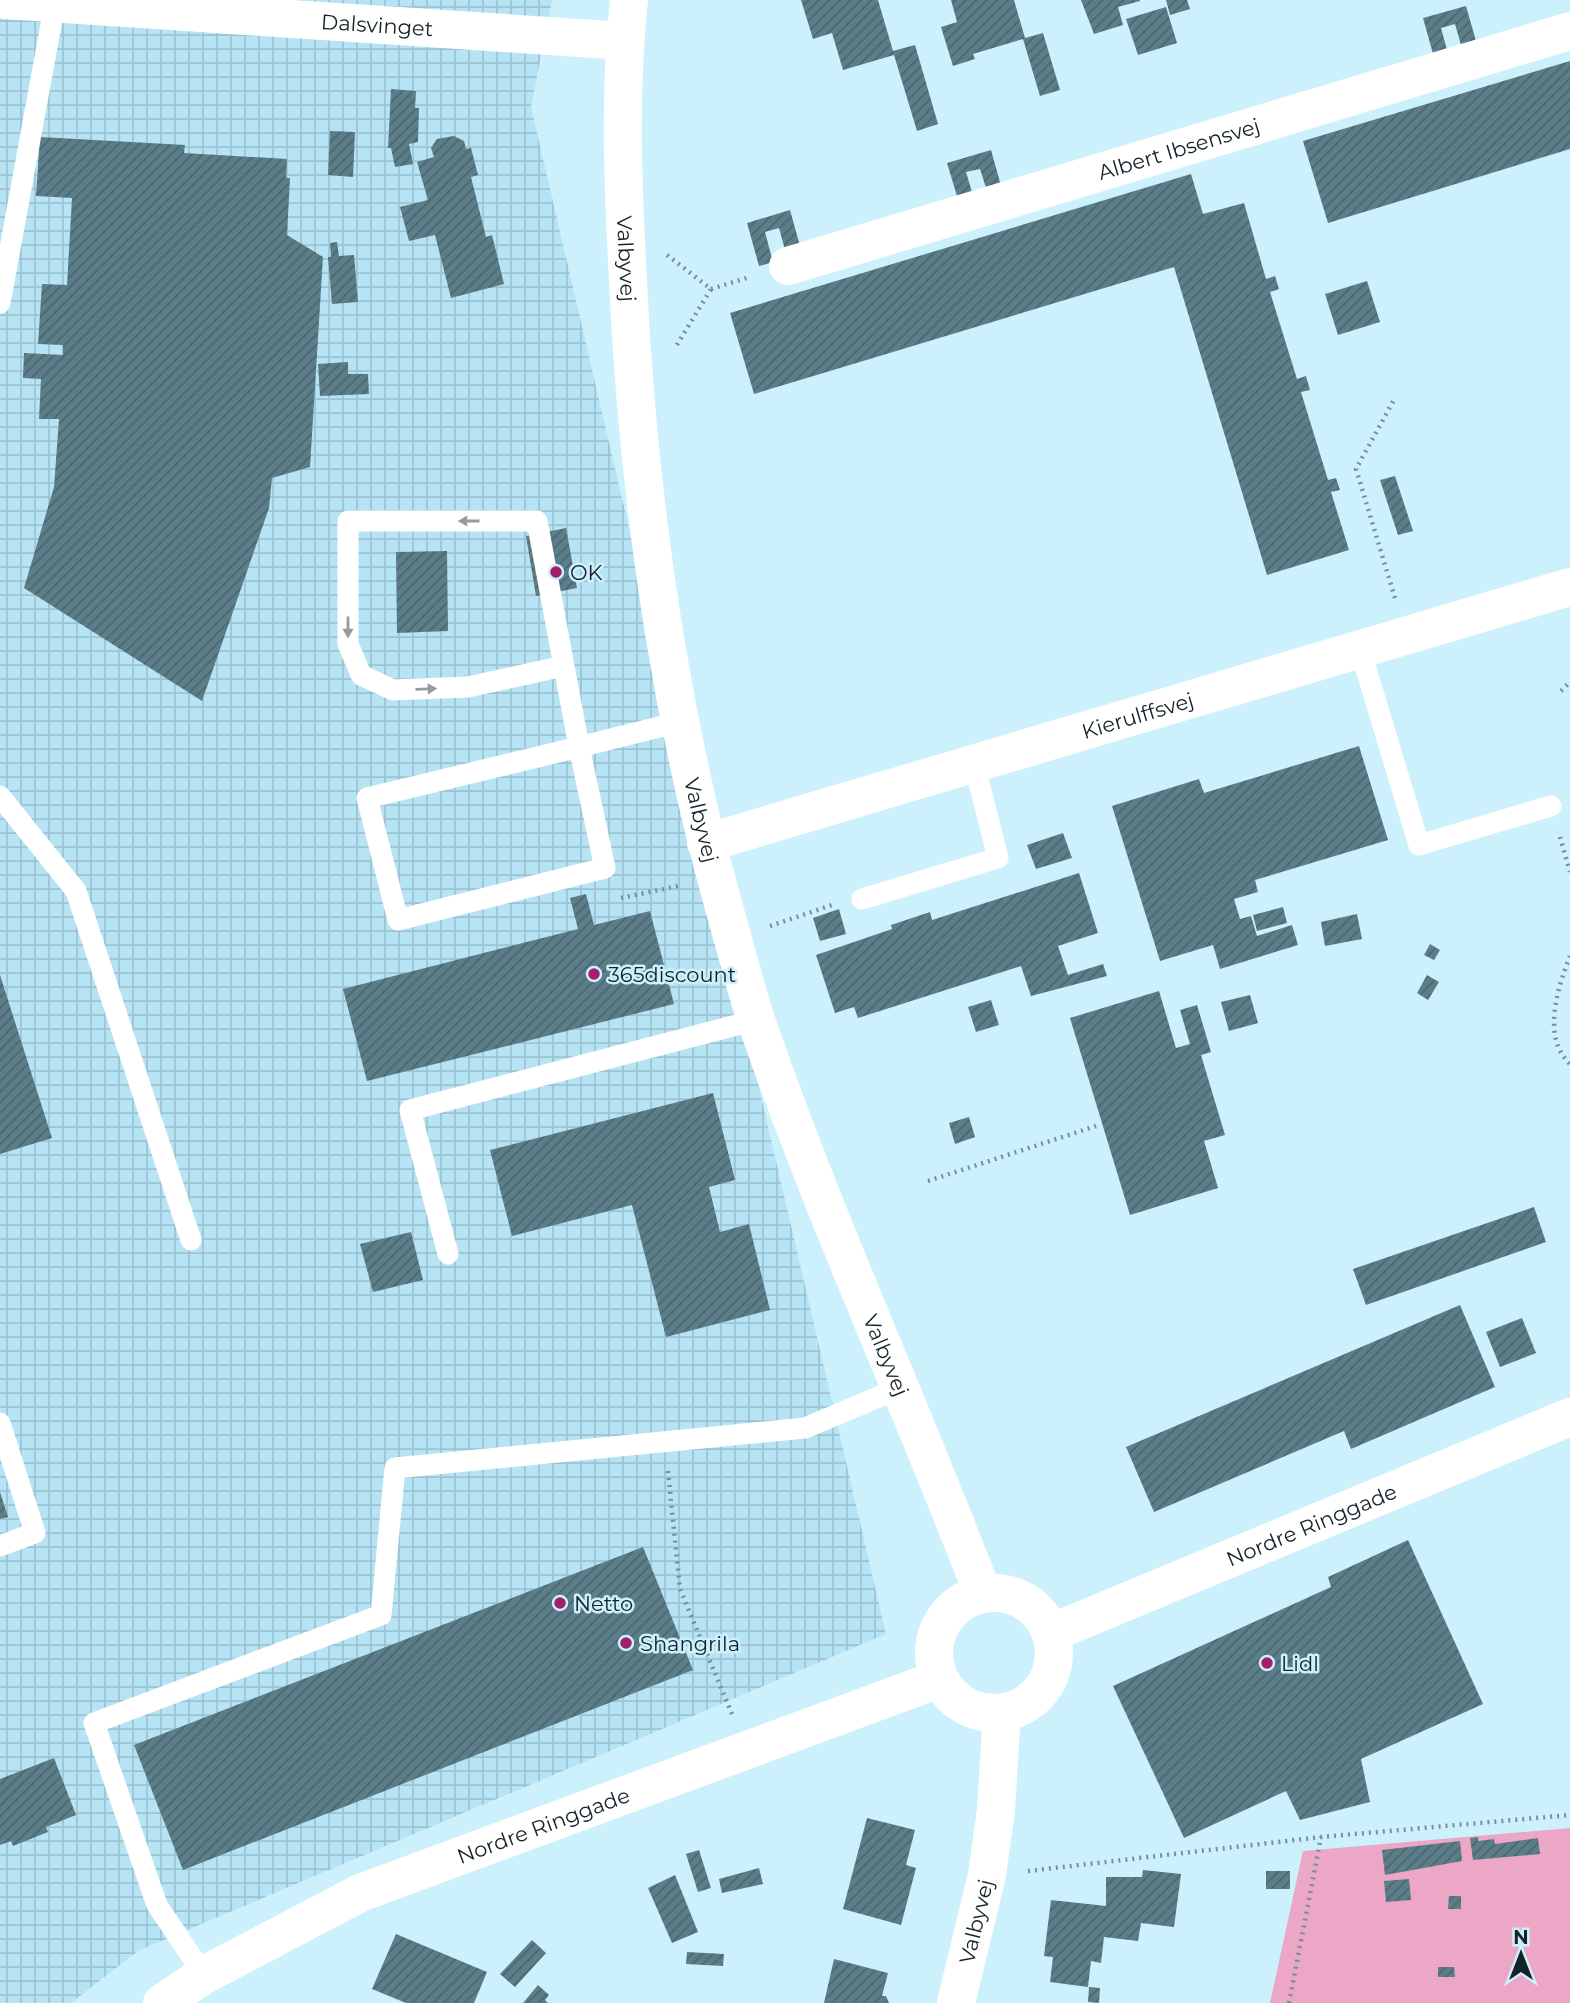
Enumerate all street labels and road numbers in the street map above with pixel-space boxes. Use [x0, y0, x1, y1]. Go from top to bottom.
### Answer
street label: Dalsvinget [320, 8, 434, 41]
street label: Albert Ibsensvej [1095, 112, 1263, 185]
street label: Valbyvej [612, 215, 641, 302]
street label: Kierulffsvej [1079, 687, 1196, 744]
street label: Valbyvej [680, 775, 724, 865]
street label: Valbyvej [858, 1310, 915, 1400]
street label: Nordre Ringgade [1222, 1478, 1400, 1571]
street label: Nordre Ringgade [453, 1782, 633, 1869]
street label: Valbyvej [953, 1877, 998, 1966]

